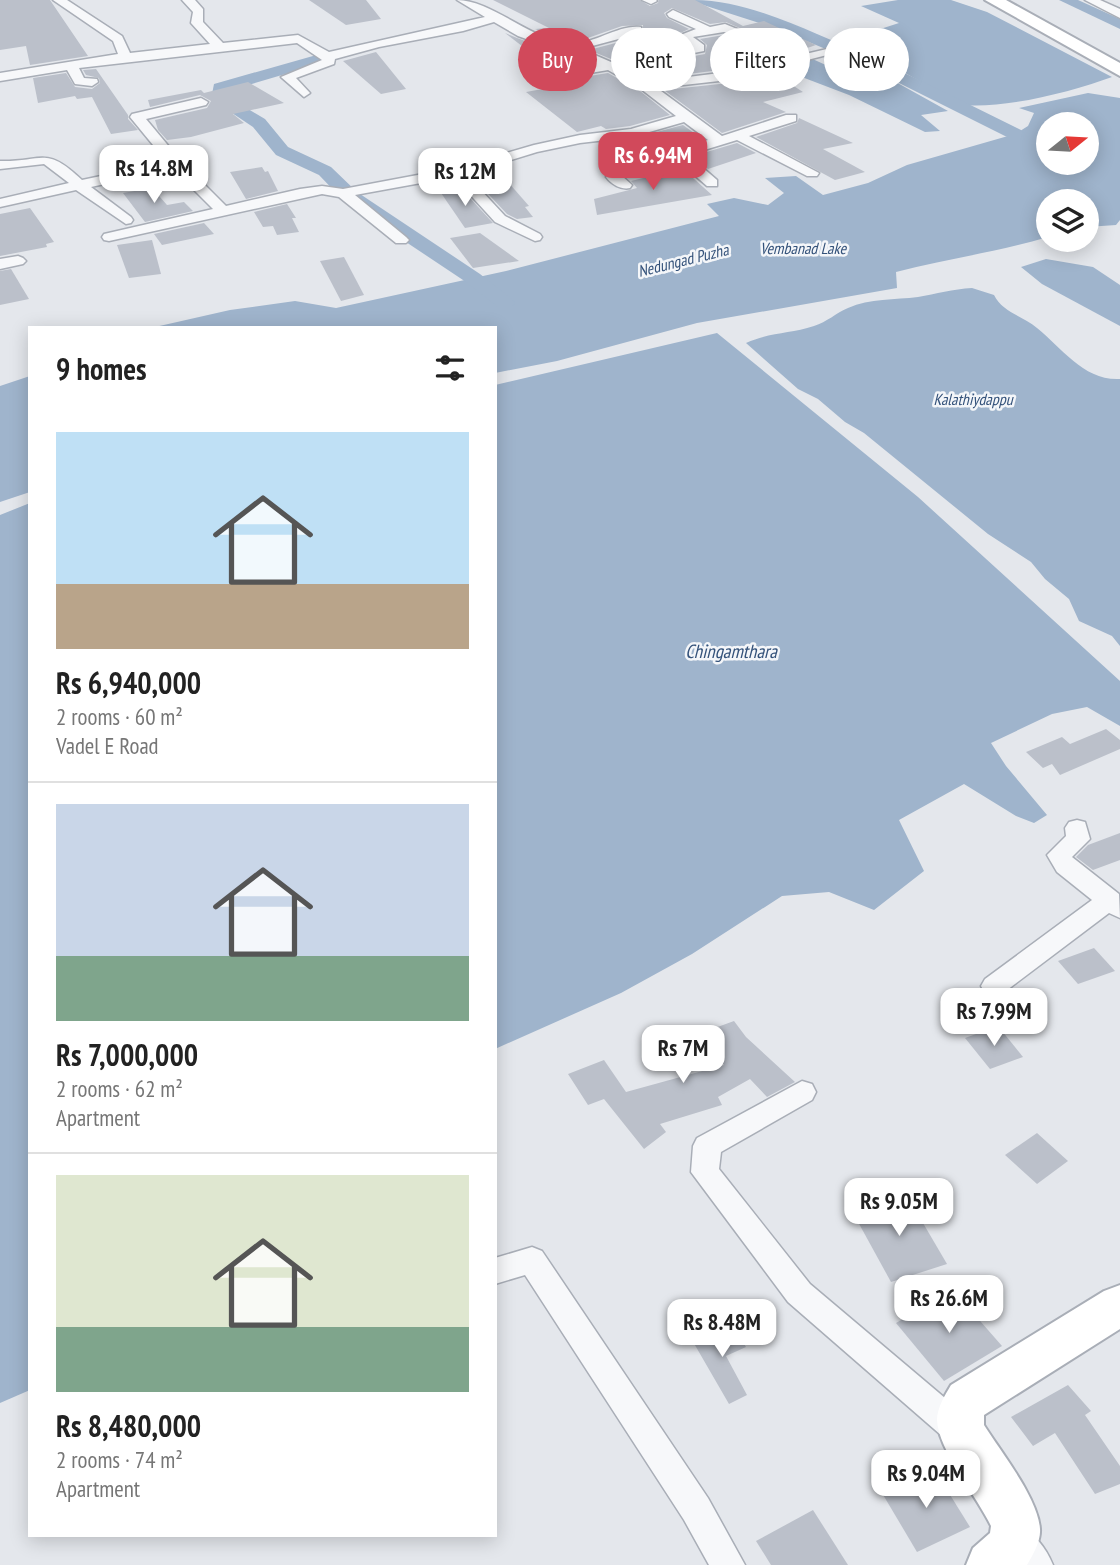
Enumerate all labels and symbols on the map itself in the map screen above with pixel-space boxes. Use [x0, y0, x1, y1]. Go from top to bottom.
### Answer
north arrow [1036, 112, 1099, 175]
pin: Rs 6.94M [581, 132, 725, 192]
pin: Rs 14.8M [82, 146, 226, 205]
pin: Rs 12M [408, 148, 522, 208]
water label: Vembanad Lake [760, 238, 847, 258]
water label: Nedungad Puzha [636, 239, 732, 281]
water label: Kalathiydappu [933, 389, 1014, 409]
water label: Chingamthara [685, 639, 778, 663]
pin: Rs 7.99M [922, 988, 1066, 1048]
pin: Rs 7M [634, 1026, 732, 1085]
pin: Rs 9.05M [827, 1178, 971, 1238]
pin: Rs 26.6M [877, 1276, 1021, 1335]
pin: Rs 8.48M [650, 1300, 794, 1359]
pin: Rs 9.04M [854, 1450, 998, 1510]

